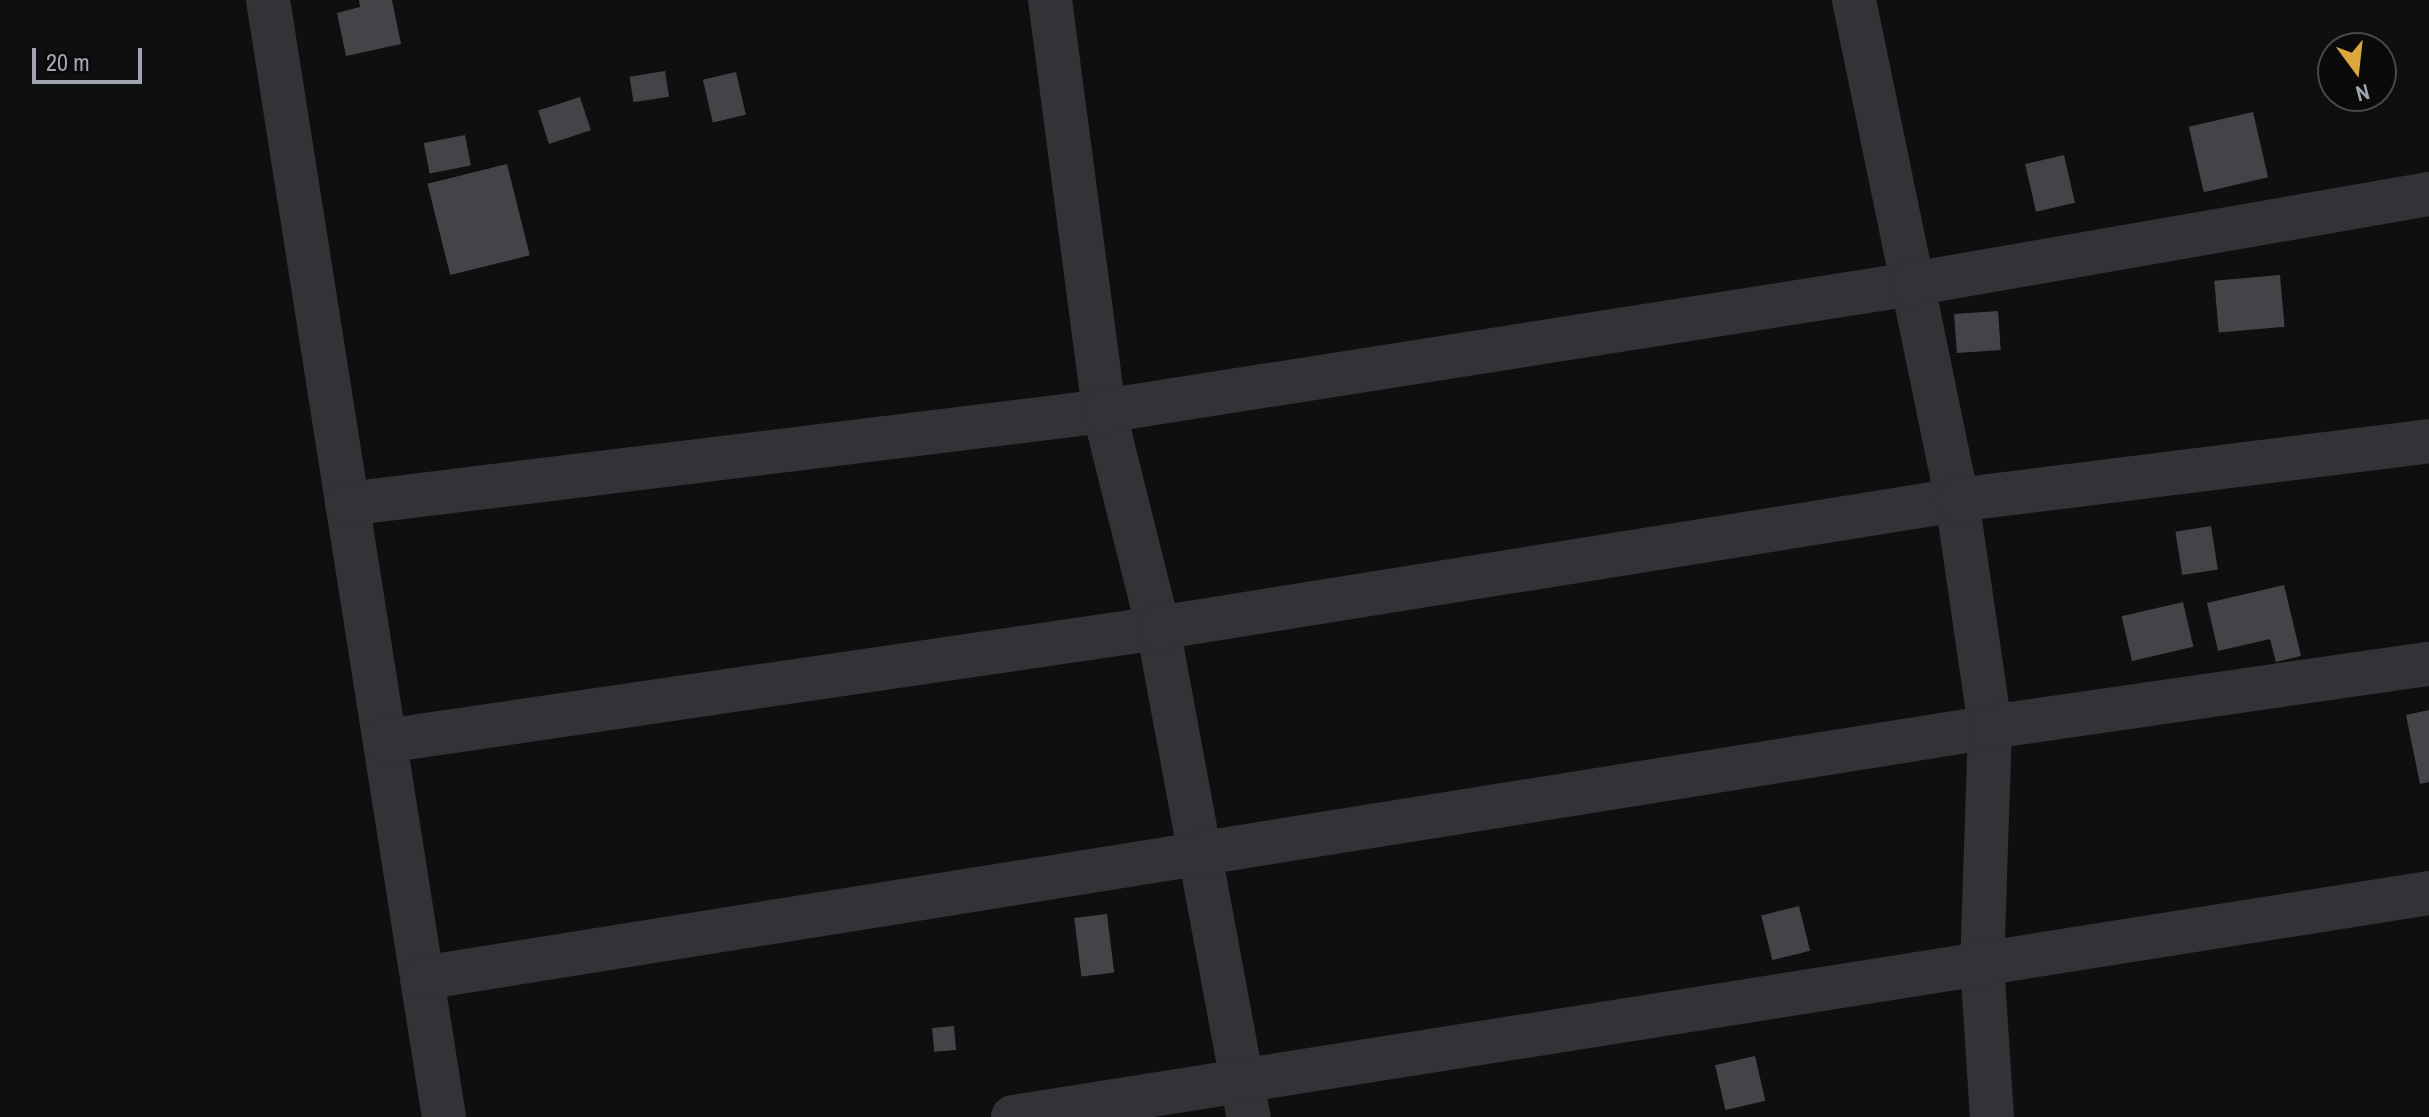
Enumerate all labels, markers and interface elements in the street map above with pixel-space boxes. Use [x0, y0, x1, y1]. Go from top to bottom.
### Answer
scale bar [36, 32, 146, 82]
north arrow [2317, 32, 2397, 112]
text: 20 m [46, 46, 90, 78]
text: N [2353, 77, 2373, 109]

